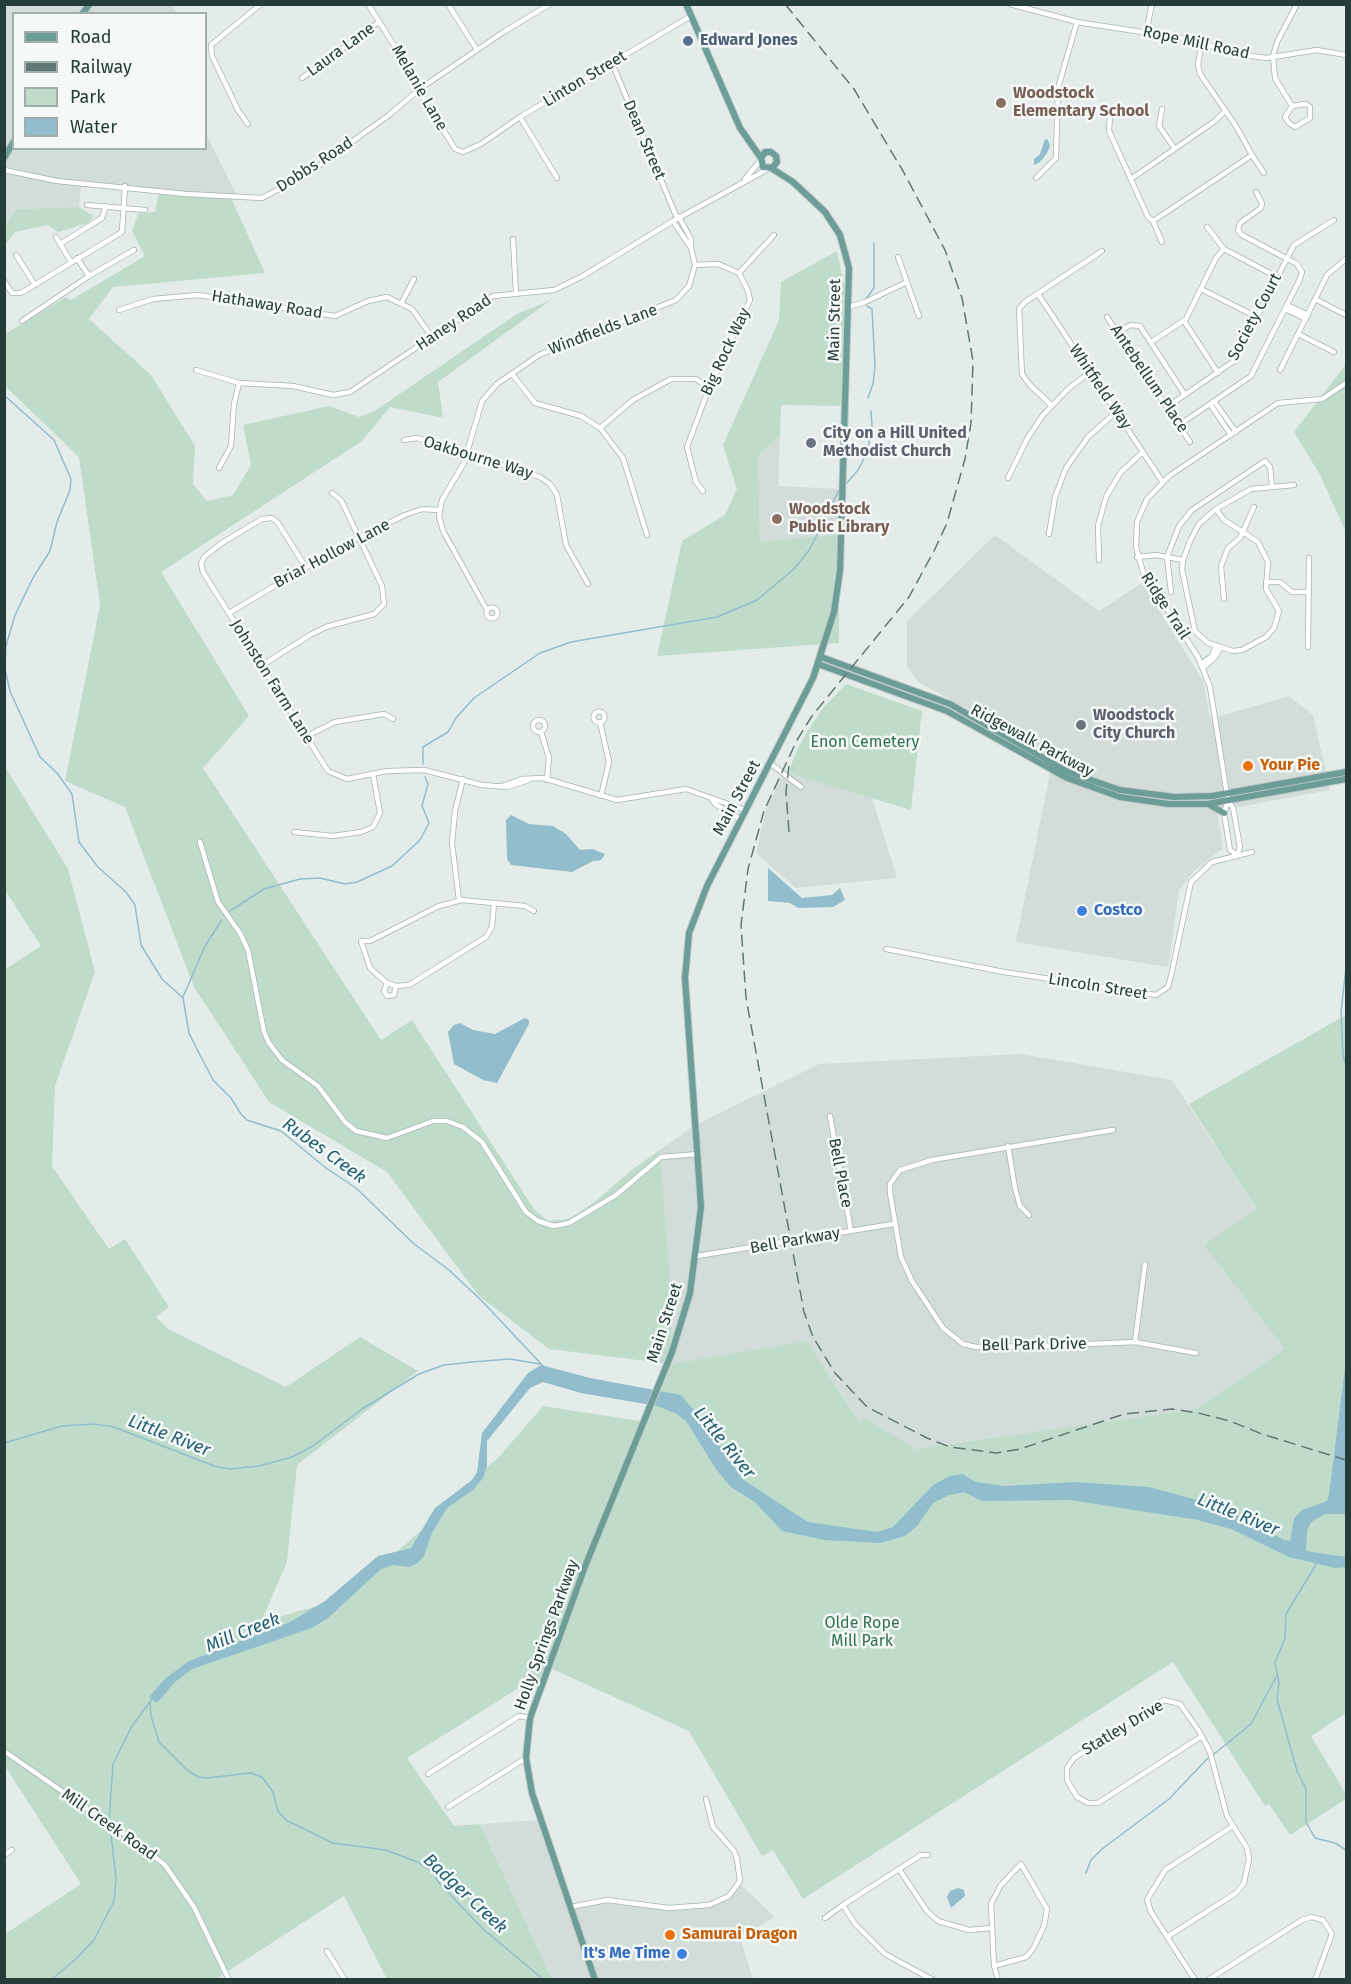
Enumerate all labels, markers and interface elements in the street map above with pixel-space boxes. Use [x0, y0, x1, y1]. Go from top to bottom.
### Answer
legend [12, 12, 207, 150]
street label: Laura Lane [303, 19, 379, 81]
street label: Rope Mill Road [1141, 22, 1251, 64]
text: Road [70, 26, 112, 48]
place label: Edward Jones [700, 31, 798, 51]
marker: Edward Jones [681, 34, 695, 48]
street label: Melanie Lane [387, 42, 451, 134]
street label: Linton Street [540, 47, 630, 111]
text: Railway [70, 56, 132, 78]
place label: Woodstock Elementary School [1013, 84, 1149, 122]
text: Park [70, 86, 105, 108]
marker: Woodstock Elementary School [994, 96, 1008, 110]
street label: Dean Street [619, 97, 669, 183]
text: Water [70, 116, 117, 138]
street label: Dobbs Road [273, 133, 357, 197]
street label: Society Court [1224, 270, 1286, 364]
street label: Main Street [825, 278, 845, 362]
street label: Hathaway Road [210, 287, 324, 323]
street label: Haney Road [413, 291, 495, 355]
street label: Windfields Lane [546, 300, 660, 360]
street label: Big Rock Way [697, 305, 755, 399]
street label: Antebellum Place [1106, 321, 1192, 437]
street label: Whitfield Way [1065, 341, 1135, 433]
place label: City on a Hill United Methodist Church [823, 424, 967, 462]
street label: Oakbourne Way [421, 432, 535, 484]
marker: City on a Hill United Methodist Church [804, 436, 818, 450]
place label: Woodstock Public Library [789, 500, 889, 538]
marker: Woodstock Public Library [770, 512, 784, 526]
street label: Briar Hollow Lane [271, 515, 393, 593]
street label: Ridge Trail [1136, 569, 1194, 643]
street label: Johnston Farm Lane [226, 616, 318, 748]
street label: Ridgewalk Parkway [967, 700, 1097, 782]
place label: Woodstock City Church [1093, 706, 1175, 744]
marker: Woodstock City Church [1074, 718, 1088, 732]
park label: Enon Cemetery [811, 733, 919, 753]
place label: Your Pie [1260, 756, 1320, 776]
street label: Main Street [709, 757, 765, 839]
marker: Your Pie [1241, 759, 1255, 773]
place label: Costco [1094, 901, 1143, 921]
marker: Costco [1075, 904, 1089, 918]
street label: Lincoln Street [1047, 970, 1149, 1004]
water label: Rubes Creek [278, 1113, 370, 1189]
street label: Bell Place [824, 1137, 856, 1209]
street label: Bell Parkway [748, 1224, 842, 1258]
street label: Main Street [643, 1281, 687, 1365]
street label: Bell Park Drive [981, 1334, 1087, 1356]
water label: Little River [688, 1403, 760, 1483]
water label: Little River [125, 1410, 213, 1462]
water label: Little River [1194, 1489, 1282, 1541]
street label: Holly Springs Parkway [511, 1557, 583, 1713]
water label: Mill Creek [203, 1608, 283, 1658]
park label: Olde Rope Mill Park [824, 1614, 900, 1652]
street label: Statley Drive [1079, 1696, 1167, 1760]
street label: Mill Creek Road [58, 1785, 160, 1865]
water label: Badger Creek [418, 1850, 512, 1938]
place label: Samurai Dragon [682, 1925, 797, 1945]
marker: Samurai Dragon [663, 1928, 677, 1942]
place label: It's Me Time [584, 1944, 670, 1964]
marker: It's Me Time [675, 1947, 689, 1961]

